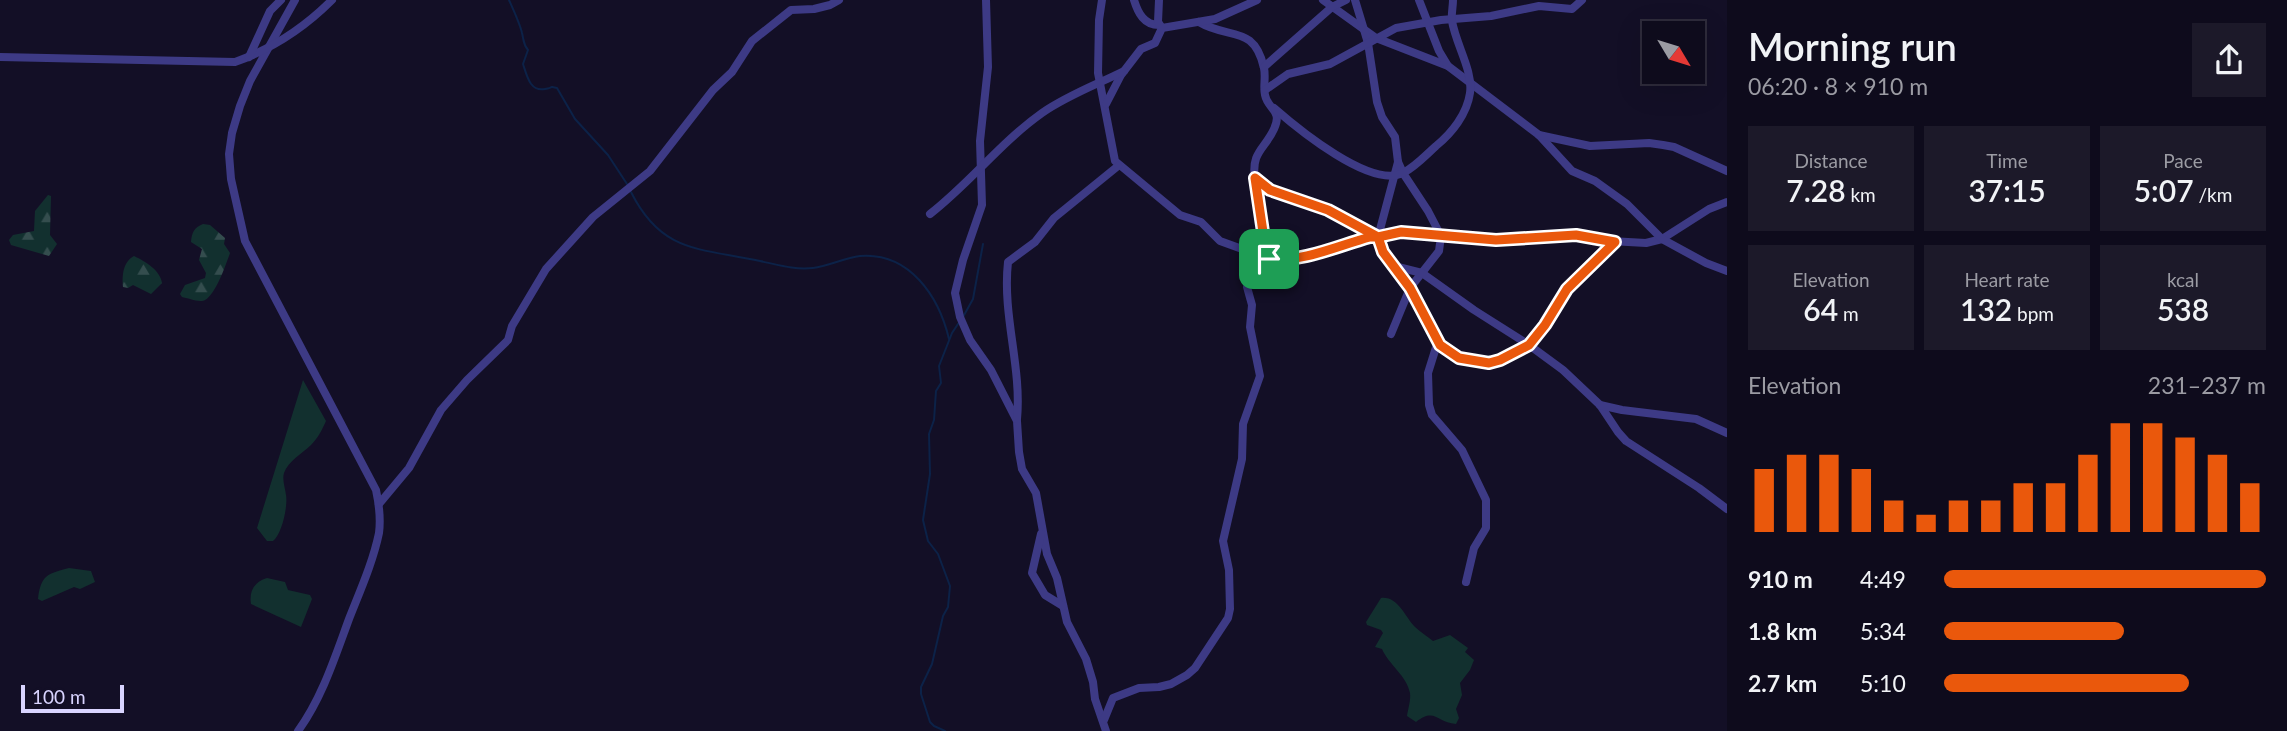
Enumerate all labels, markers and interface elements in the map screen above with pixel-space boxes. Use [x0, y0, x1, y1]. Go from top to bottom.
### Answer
north arrow [1642, 21, 1704, 84]
map controls [1642, 21, 1705, 84]
text: Morning run [1748, 23, 1957, 69]
button: share [2192, 23, 2266, 97]
text: 06:20 · 8 × 910 m [1748, 72, 1928, 100]
text: Distance [1795, 149, 1867, 172]
text: Time [1986, 149, 2028, 172]
text: Pace [2163, 149, 2203, 172]
text: 7.28 [1786, 172, 1846, 208]
text: 37:15 [1968, 172, 2046, 208]
text: 5:07 [2134, 172, 2194, 208]
text: km [1846, 183, 1876, 206]
text: /km [2194, 183, 2232, 206]
pin [1239, 229, 1299, 289]
icon: arrive [1250, 240, 1288, 278]
text: Elevation [1792, 268, 1870, 291]
text: Heart rate [1964, 268, 2050, 291]
text: kcal [2167, 268, 2199, 291]
text: 64 [1803, 291, 1838, 327]
text: 132 [1960, 291, 2012, 327]
text: 538 [2157, 291, 2209, 327]
text: m [1838, 302, 1859, 325]
text: bpm [2012, 302, 2054, 325]
text: Elevation [1748, 371, 1841, 399]
text: 231–237 m [2148, 371, 2266, 399]
text: 910 m [1748, 565, 1813, 593]
text: 4:49 [1860, 565, 1906, 593]
text: 1.8 km [1748, 617, 1817, 645]
text: 5:34 [1860, 617, 1906, 645]
text: 2.7 km [1748, 669, 1817, 697]
text: 5:10 [1860, 669, 1906, 697]
scale bar [21, 682, 124, 714]
text: 100 m [32, 685, 86, 708]

